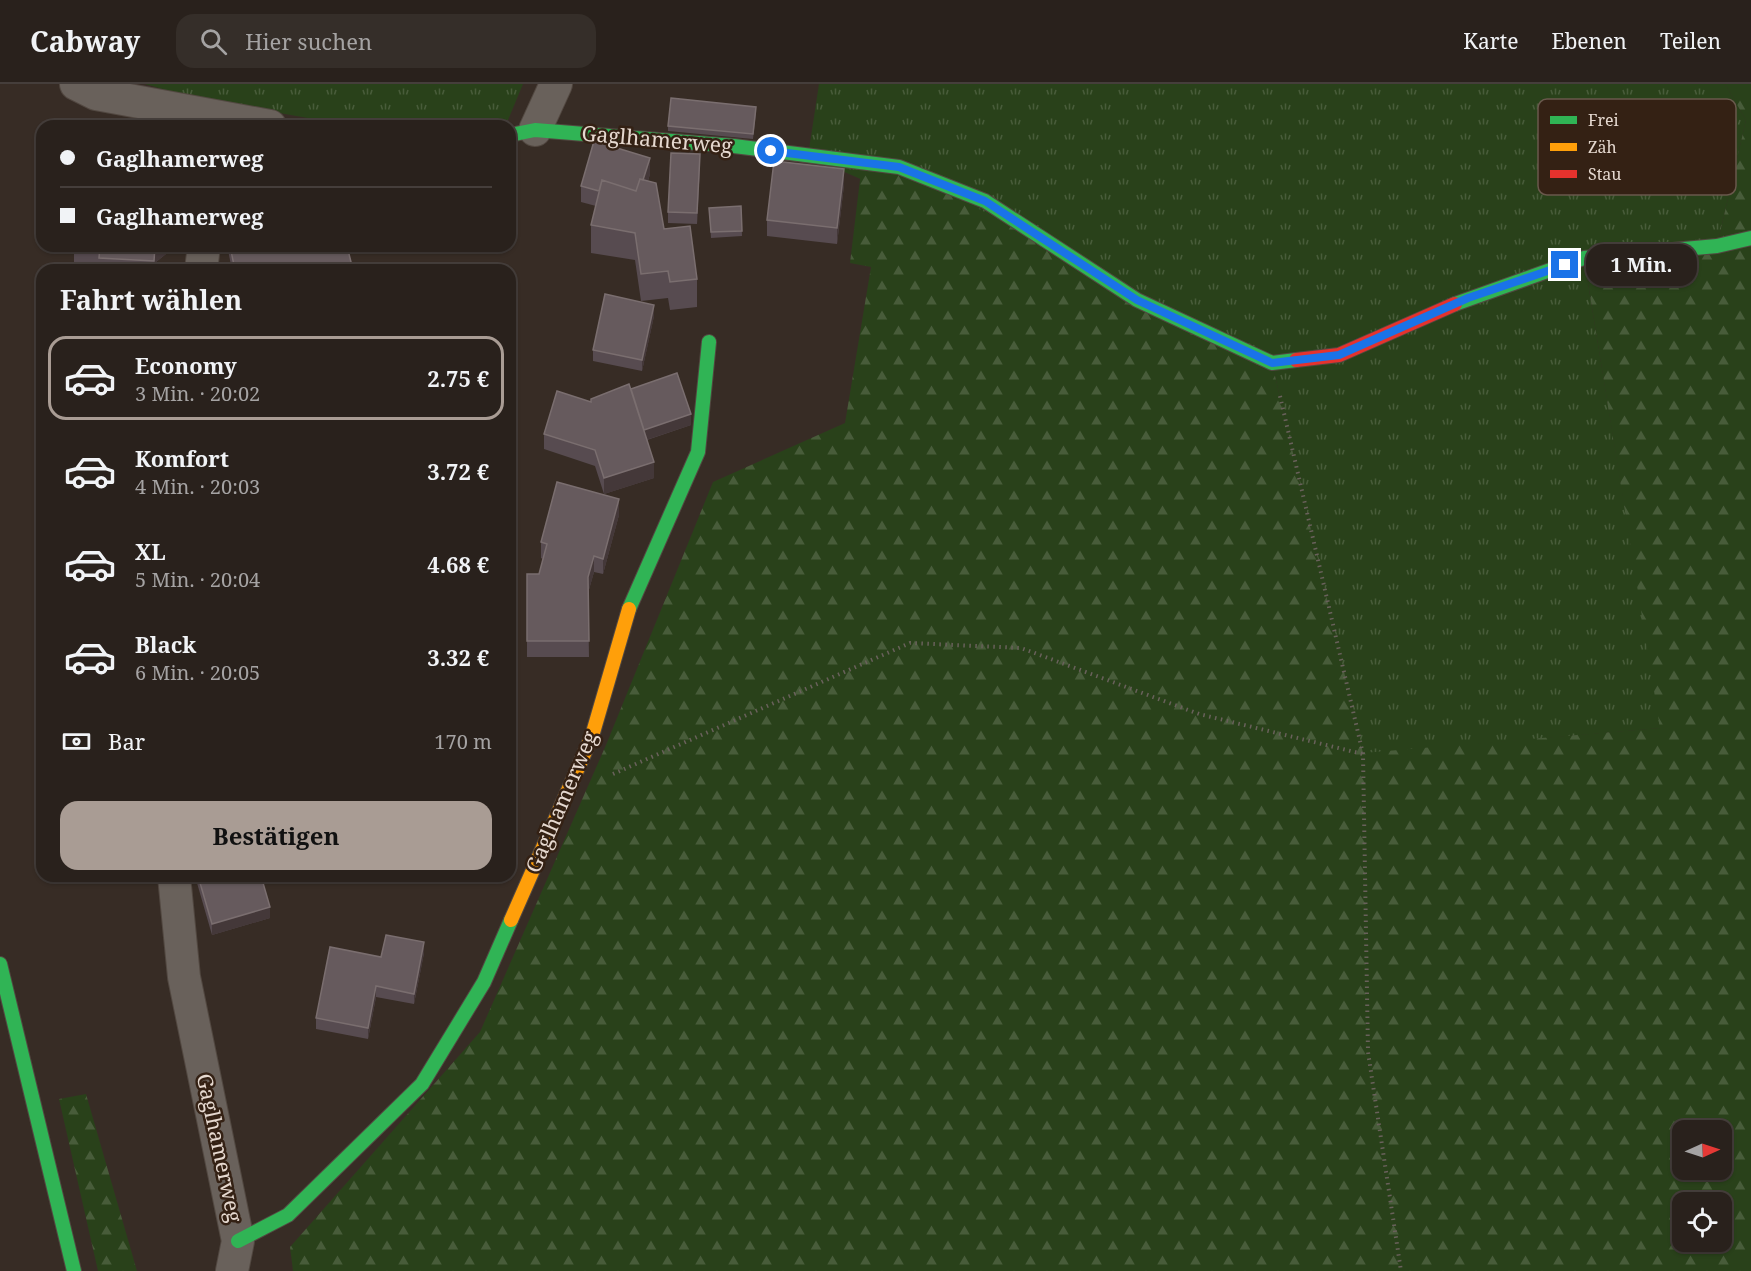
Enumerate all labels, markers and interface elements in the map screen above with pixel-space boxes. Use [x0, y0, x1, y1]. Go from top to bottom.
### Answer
search box [176, 14, 596, 68]
text: Cabway [30, 22, 140, 60]
icon: search [197, 25, 230, 58]
text: Hier suchen [245, 26, 372, 56]
text: Karte [1463, 27, 1518, 55]
text: Ebenen [1551, 27, 1627, 55]
text: Teilen [1660, 27, 1721, 55]
legend [1538, 99, 1736, 195]
text: Frei [1588, 109, 1619, 131]
street label: Gaglhamerweg [580, 118, 734, 160]
text: Zäh [1588, 136, 1617, 158]
route start [757, 137, 784, 164]
text: Gaglhamerweg [96, 143, 264, 173]
text: Stau [1588, 163, 1622, 185]
text: Gaglhamerweg [96, 201, 264, 231]
callout: 1 Min. [1586, 244, 1697, 286]
route end [1551, 251, 1578, 278]
text: 1 Min. [1611, 251, 1672, 278]
text: Fahrt wählen [60, 281, 242, 318]
text: Economy [135, 350, 237, 380]
icon: car [63, 351, 117, 405]
text: 2.75 € [427, 363, 489, 393]
text: 3 Min. · 20:02 [135, 380, 260, 407]
text: Komfort [135, 443, 229, 473]
icon: car [63, 444, 117, 498]
text: 3.72 € [427, 456, 489, 486]
text: 4 Min. · 20:03 [135, 473, 260, 500]
text: XL [135, 536, 166, 566]
icon: car [63, 537, 117, 591]
text: 4.68 € [427, 549, 489, 579]
text: 5 Min. · 20:04 [135, 566, 260, 593]
text: Black [135, 629, 196, 659]
icon: car [63, 630, 117, 684]
text: 3.32 € [427, 642, 489, 672]
text: 6 Min. · 20:05 [135, 659, 260, 686]
icon: cash [60, 725, 93, 758]
text: Bar [108, 726, 145, 756]
street label: Gaglhamerweg [519, 726, 604, 877]
text: 170 m [434, 728, 492, 755]
button: Bestätigen [60, 801, 492, 870]
street label: Gaglhamerweg [191, 1071, 250, 1225]
north arrow [1672, 1120, 1732, 1180]
map controls [1672, 1120, 1732, 1252]
button: locate [1672, 1192, 1732, 1252]

